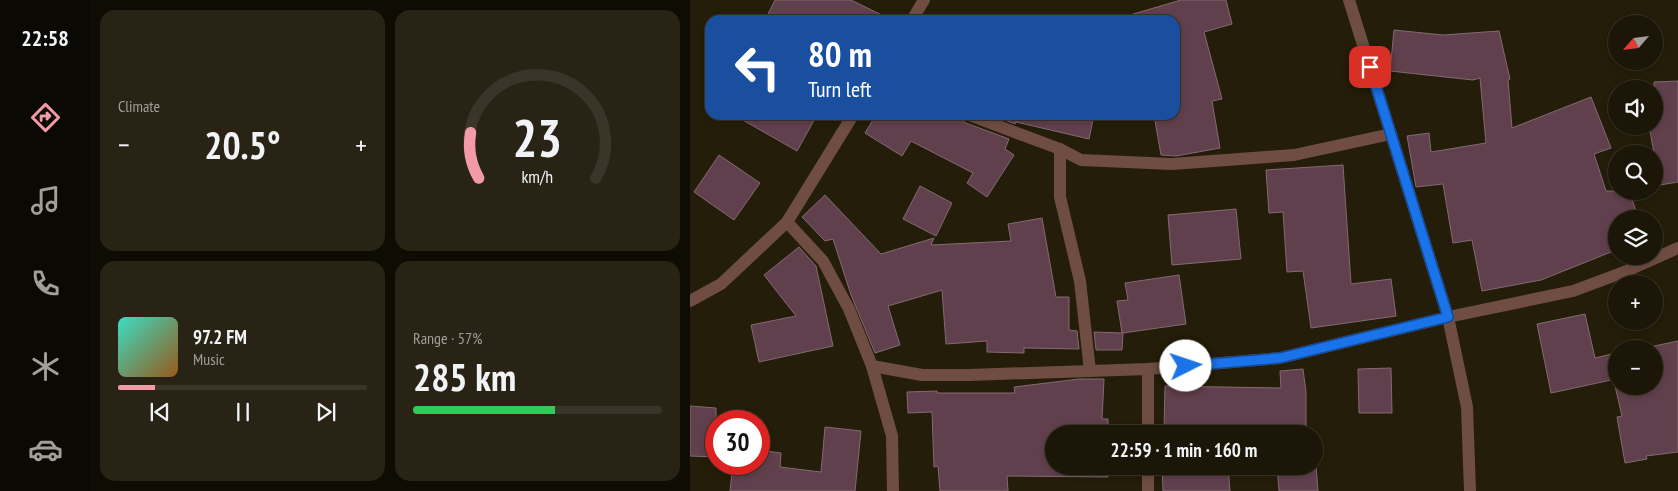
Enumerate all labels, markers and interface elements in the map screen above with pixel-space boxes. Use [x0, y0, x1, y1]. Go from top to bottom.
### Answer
north arrow [1608, 15, 1662, 70]
map controls [1608, 15, 1663, 395]
text: 22:58 [21, 24, 69, 52]
text: 80 m [808, 31, 872, 77]
icon: left [725, 35, 790, 100]
pin [1349, 46, 1391, 88]
icon: arrive [1356, 53, 1384, 81]
text: Turn left [808, 75, 872, 103]
button: sound [1608, 80, 1663, 135]
text: Climate [118, 96, 160, 116]
icon: directions [28, 100, 63, 135]
text: 23 [513, 104, 562, 171]
text: 20.5° [204, 120, 281, 169]
text: − [118, 126, 130, 163]
text: + [355, 126, 367, 163]
button: search [1608, 145, 1663, 200]
text: km/h [522, 165, 553, 188]
icon: music [28, 183, 63, 218]
button: layers [1608, 210, 1663, 265]
icon: phone [28, 266, 63, 301]
button: + [1608, 275, 1663, 330]
text: 97.2 FM [193, 325, 247, 349]
text: Range · 57% [413, 328, 482, 348]
position arrow [1159, 339, 1211, 391]
button: − [1608, 340, 1663, 395]
icon: climate [28, 349, 63, 384]
text: Music [193, 349, 225, 369]
text: 285 km [413, 352, 516, 401]
icon: previous [146, 398, 174, 426]
icon: pause [229, 398, 257, 426]
icon: next [312, 398, 340, 426]
speed limit sign: 30 [705, 410, 770, 475]
icon: car [28, 432, 63, 467]
text: 22:59 · 1 min · 160 m [1111, 438, 1257, 462]

